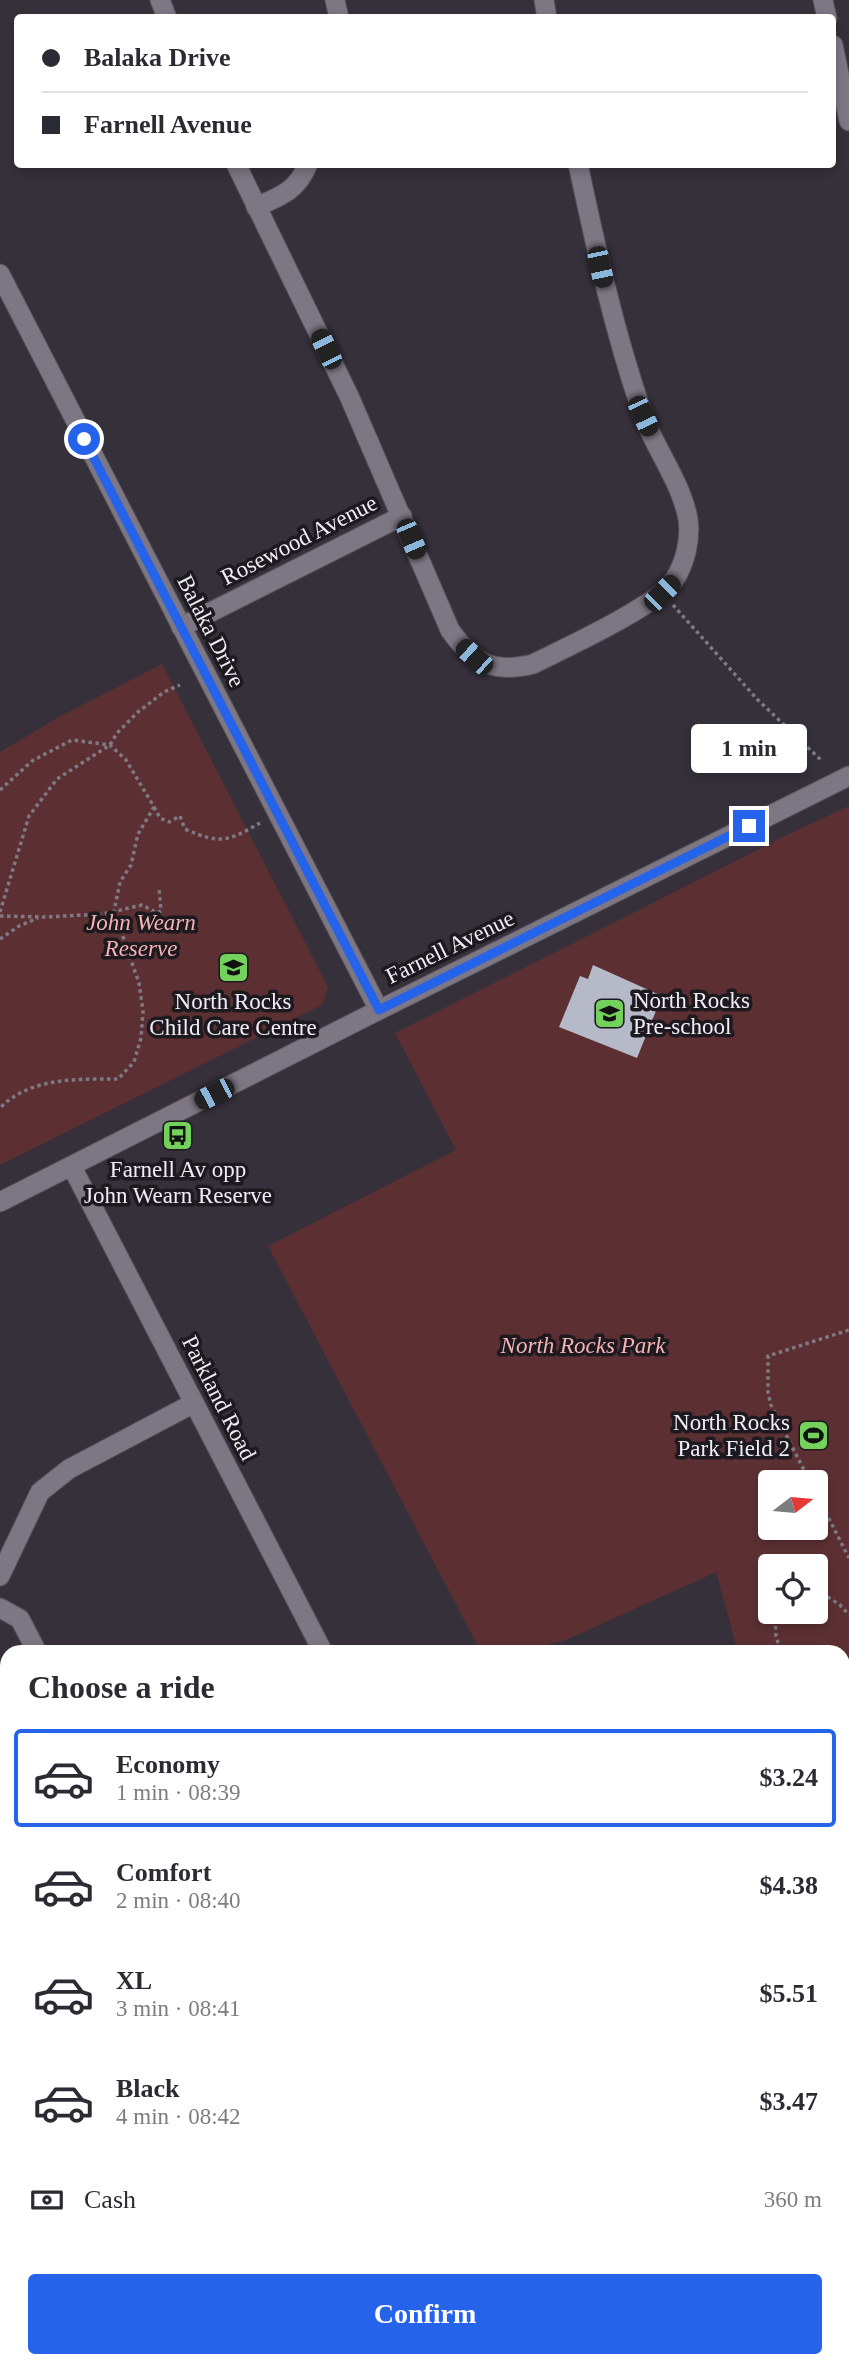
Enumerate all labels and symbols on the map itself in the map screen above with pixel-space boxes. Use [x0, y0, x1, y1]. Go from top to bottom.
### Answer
car [586, 244, 615, 290]
car [308, 326, 345, 372]
car [625, 393, 662, 439]
route start [68, 423, 100, 455]
street label: Rosewood Avenue [217, 490, 381, 590]
car [394, 516, 429, 562]
street label: Balaka Drive [172, 571, 250, 691]
car [640, 571, 685, 615]
car [452, 635, 497, 679]
callout: 1 min [691, 724, 807, 774]
route end [733, 810, 765, 842]
street label: Farnell Avenue [382, 905, 518, 989]
park label: John Wearn Reserve [86, 910, 196, 961]
school or university icon: North Rocks Child Care Centre [216, 950, 250, 984]
place label: North Rocks Pre-school [633, 988, 750, 1039]
place label: North Rocks Child Care Centre [149, 989, 317, 1040]
school or university icon: North Rocks Pre-school [593, 996, 627, 1030]
car [191, 1075, 238, 1113]
bus stop icon: Farnell Av opp John Wearn Reserve [161, 1118, 195, 1152]
place label: Farnell Av opp John Wearn Reserve [84, 1157, 272, 1208]
street label: Parkland Road [177, 1332, 261, 1465]
park label: North Rocks Park [500, 1333, 666, 1358]
place label: North Rocks Park Field 2 [673, 1410, 790, 1461]
sports icon: North Rocks Park Field 2 [796, 1418, 830, 1452]
north arrow [758, 1470, 828, 1540]

